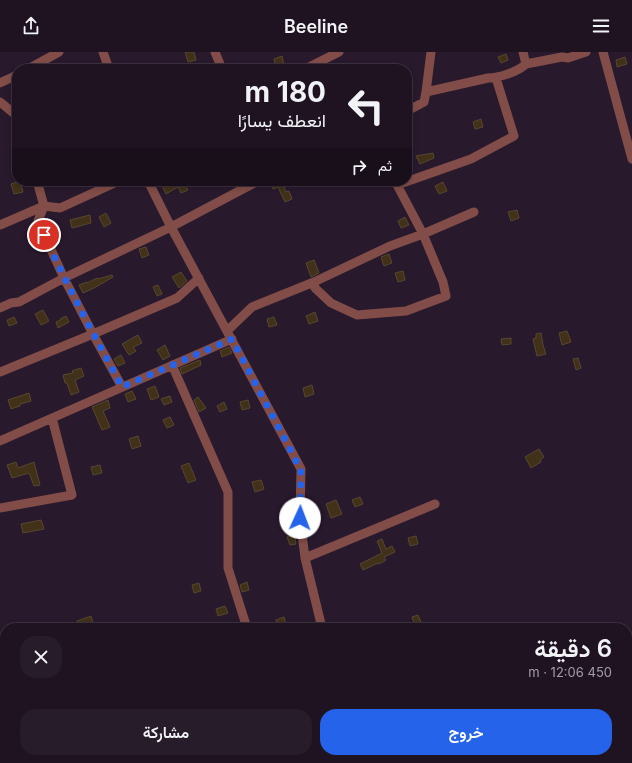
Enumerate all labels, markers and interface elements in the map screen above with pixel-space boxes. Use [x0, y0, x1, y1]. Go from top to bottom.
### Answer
icon: share [20, 15, 42, 37]
icon: menu [590, 15, 612, 37]
text: Beeline [284, 16, 348, 37]
text: 180 m [245, 75, 326, 109]
icon: left [340, 80, 392, 132]
text: انعطف يسارًا [238, 110, 326, 131]
icon: right [348, 156, 370, 178]
text: ثم [378, 156, 392, 175]
pin [27, 218, 61, 252]
icon: arrive [33, 224, 55, 246]
position arrow [279, 497, 321, 539]
text: 6 دقيقة [534, 634, 612, 663]
button: close [20, 636, 62, 678]
text: 450 m · 12:06 [528, 664, 612, 680]
button: مشاركة [20, 709, 312, 755]
button: خروج [320, 709, 612, 755]

